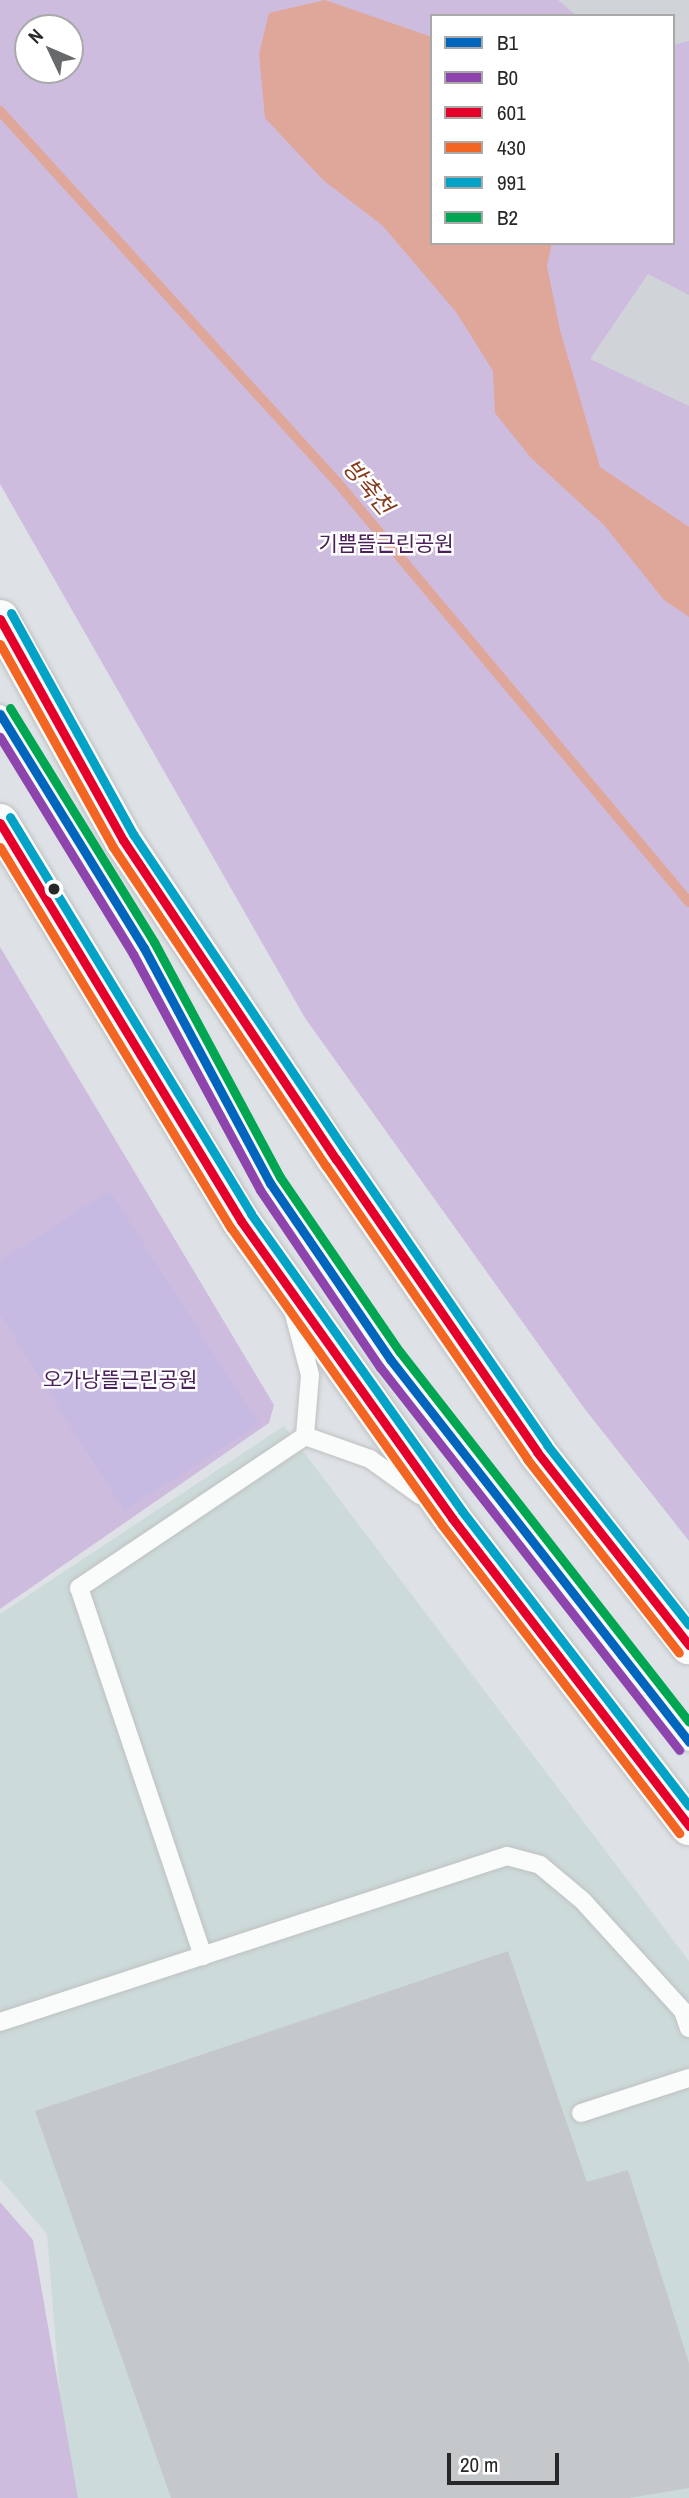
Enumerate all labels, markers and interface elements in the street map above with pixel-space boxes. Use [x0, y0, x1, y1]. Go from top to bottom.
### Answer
north arrow [14, 14, 84, 84]
legend [430, 14, 675, 245]
text: N [22, 23, 49, 49]
text: B1 [497, 28, 518, 57]
text: B0 [497, 63, 518, 92]
text: 601 [497, 98, 526, 127]
text: 430 [497, 133, 526, 162]
text: 991 [497, 168, 526, 197]
text: B2 [497, 203, 518, 232]
water label: 방축천 [337, 454, 399, 520]
park label: 기쁨뜰근린공원 [318, 531, 454, 557]
unlabelled marker [47, 882, 61, 896]
park label: 오가낭뜰근린공원 [43, 1367, 197, 1393]
scale bar [451, 2438, 563, 2482]
text: 20 m [460, 2450, 498, 2479]

